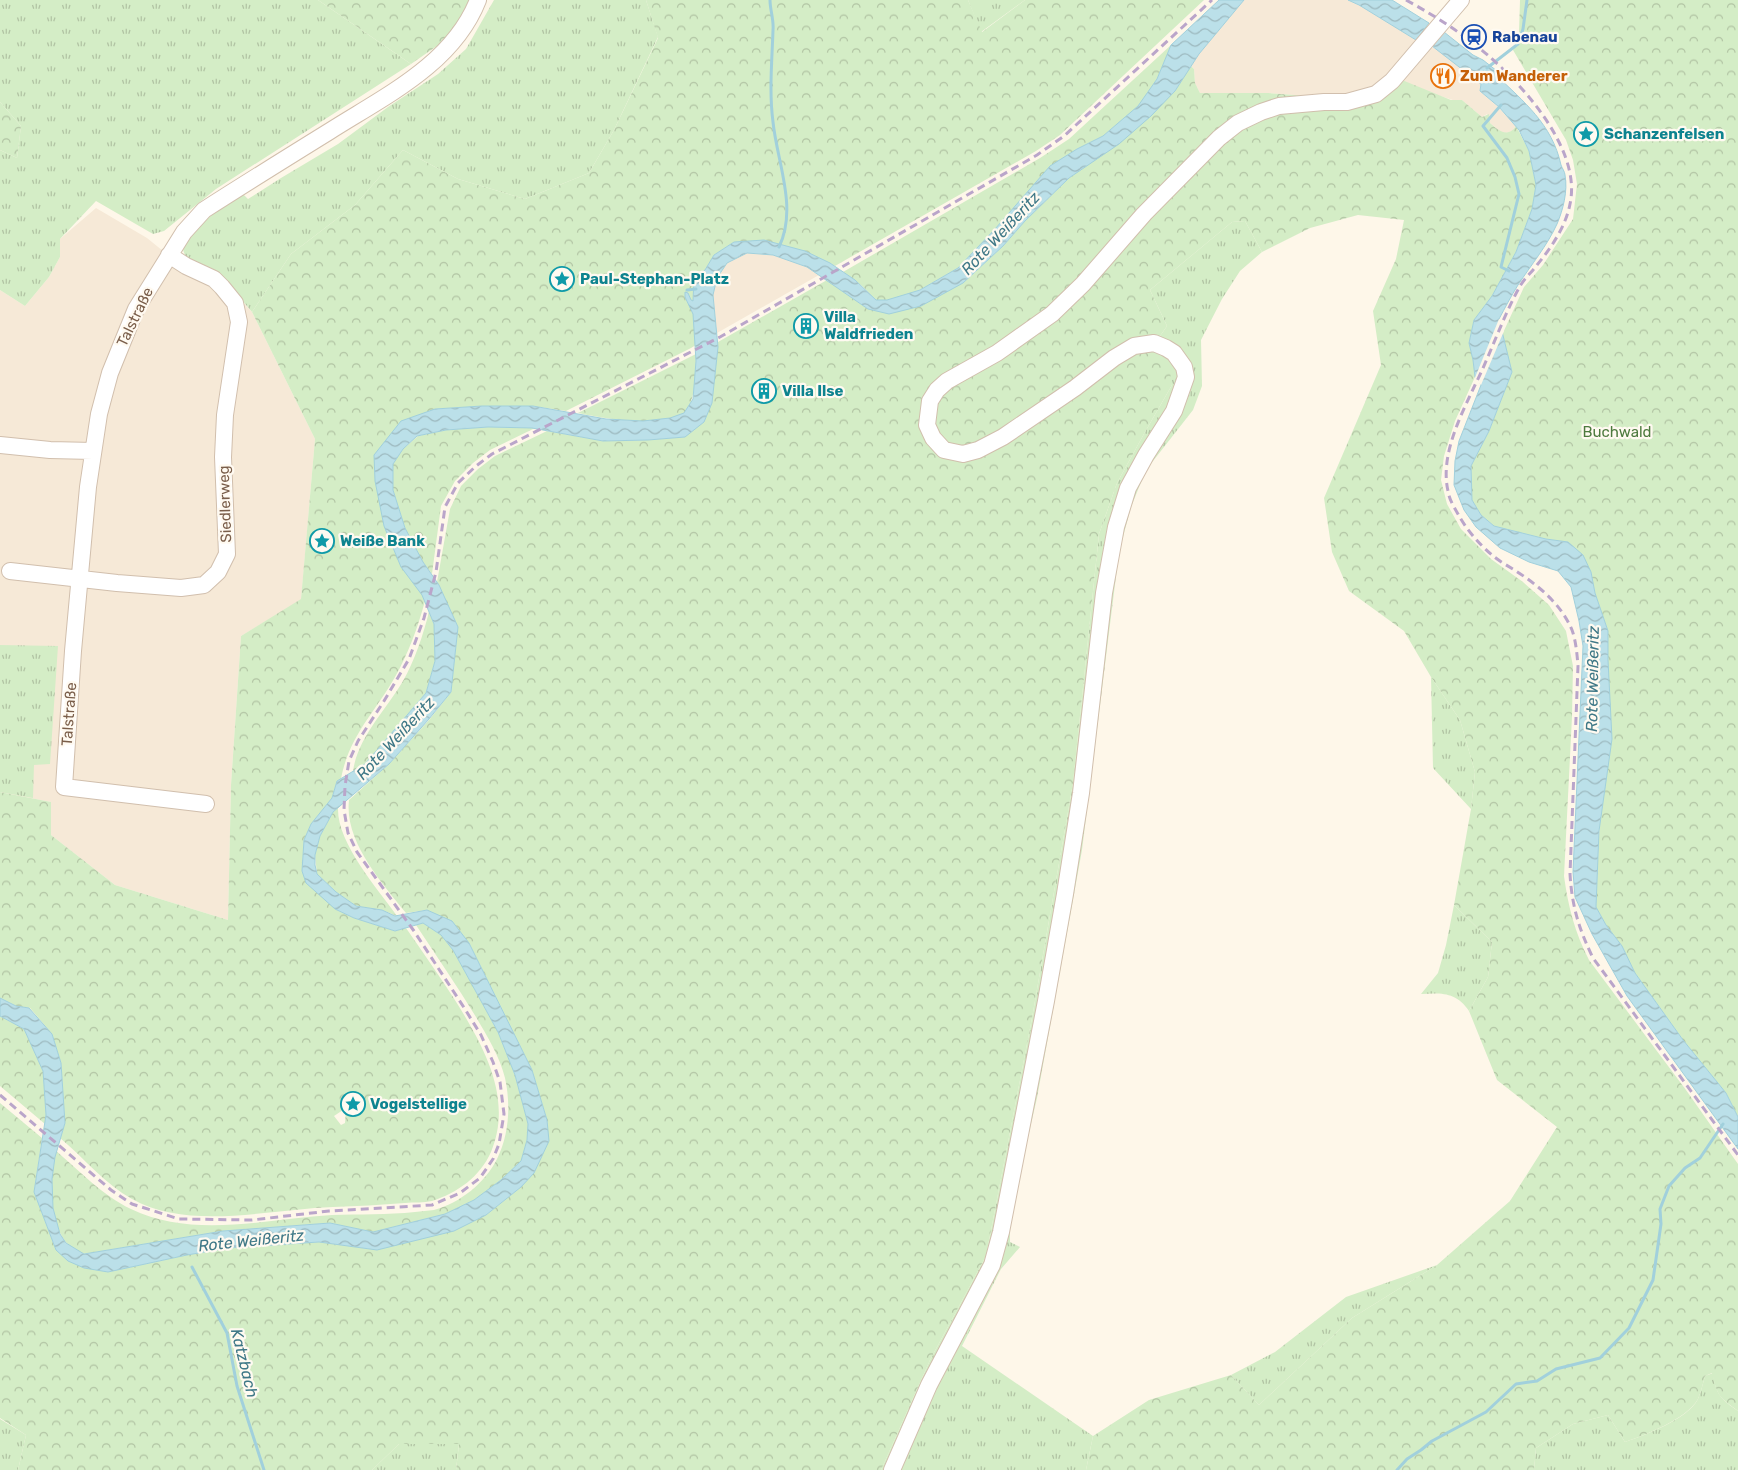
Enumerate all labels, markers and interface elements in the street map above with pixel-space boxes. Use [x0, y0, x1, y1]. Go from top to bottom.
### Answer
station icon: Rabenau [1461, 24, 1487, 50]
place label: Rabenau [1492, 28, 1558, 46]
restaurant icon: Zum Wanderer [1430, 63, 1456, 89]
place label: Zum Wanderer [1460, 67, 1568, 85]
place icon: Schanzenfelsen [1573, 121, 1599, 147]
place label: Schanzenfelsen [1604, 125, 1724, 143]
water label: Rote Weißeritz [957, 188, 1044, 279]
place icon: Paul-Stephan-Platz [549, 266, 575, 292]
place label: Paul-Stephan-Platz [580, 270, 729, 288]
street label: Talstraße [113, 284, 157, 350]
place label: Villa Waldfrieden [824, 308, 913, 343]
building icon: Villa Waldfrieden [793, 313, 819, 339]
building icon: Villa Ilse [751, 378, 777, 404]
place label: Villa Ilse [782, 382, 844, 400]
park label: Buchwald [1582, 423, 1652, 441]
street label: Siedlerweg [215, 465, 235, 543]
place icon: Weiße Bank [309, 528, 335, 554]
place label: Weiße Bank [340, 532, 425, 550]
water label: Rote Weißeritz [1582, 626, 1603, 732]
street label: Talstraße [58, 682, 80, 746]
water label: Rote Weißeritz [352, 693, 439, 784]
place icon: Vogelstellige [340, 1091, 366, 1117]
place label: Vogelstellige [370, 1095, 467, 1113]
water label: Rote Weißeritz [197, 1225, 305, 1256]
water label: Katzbach [227, 1327, 262, 1400]

